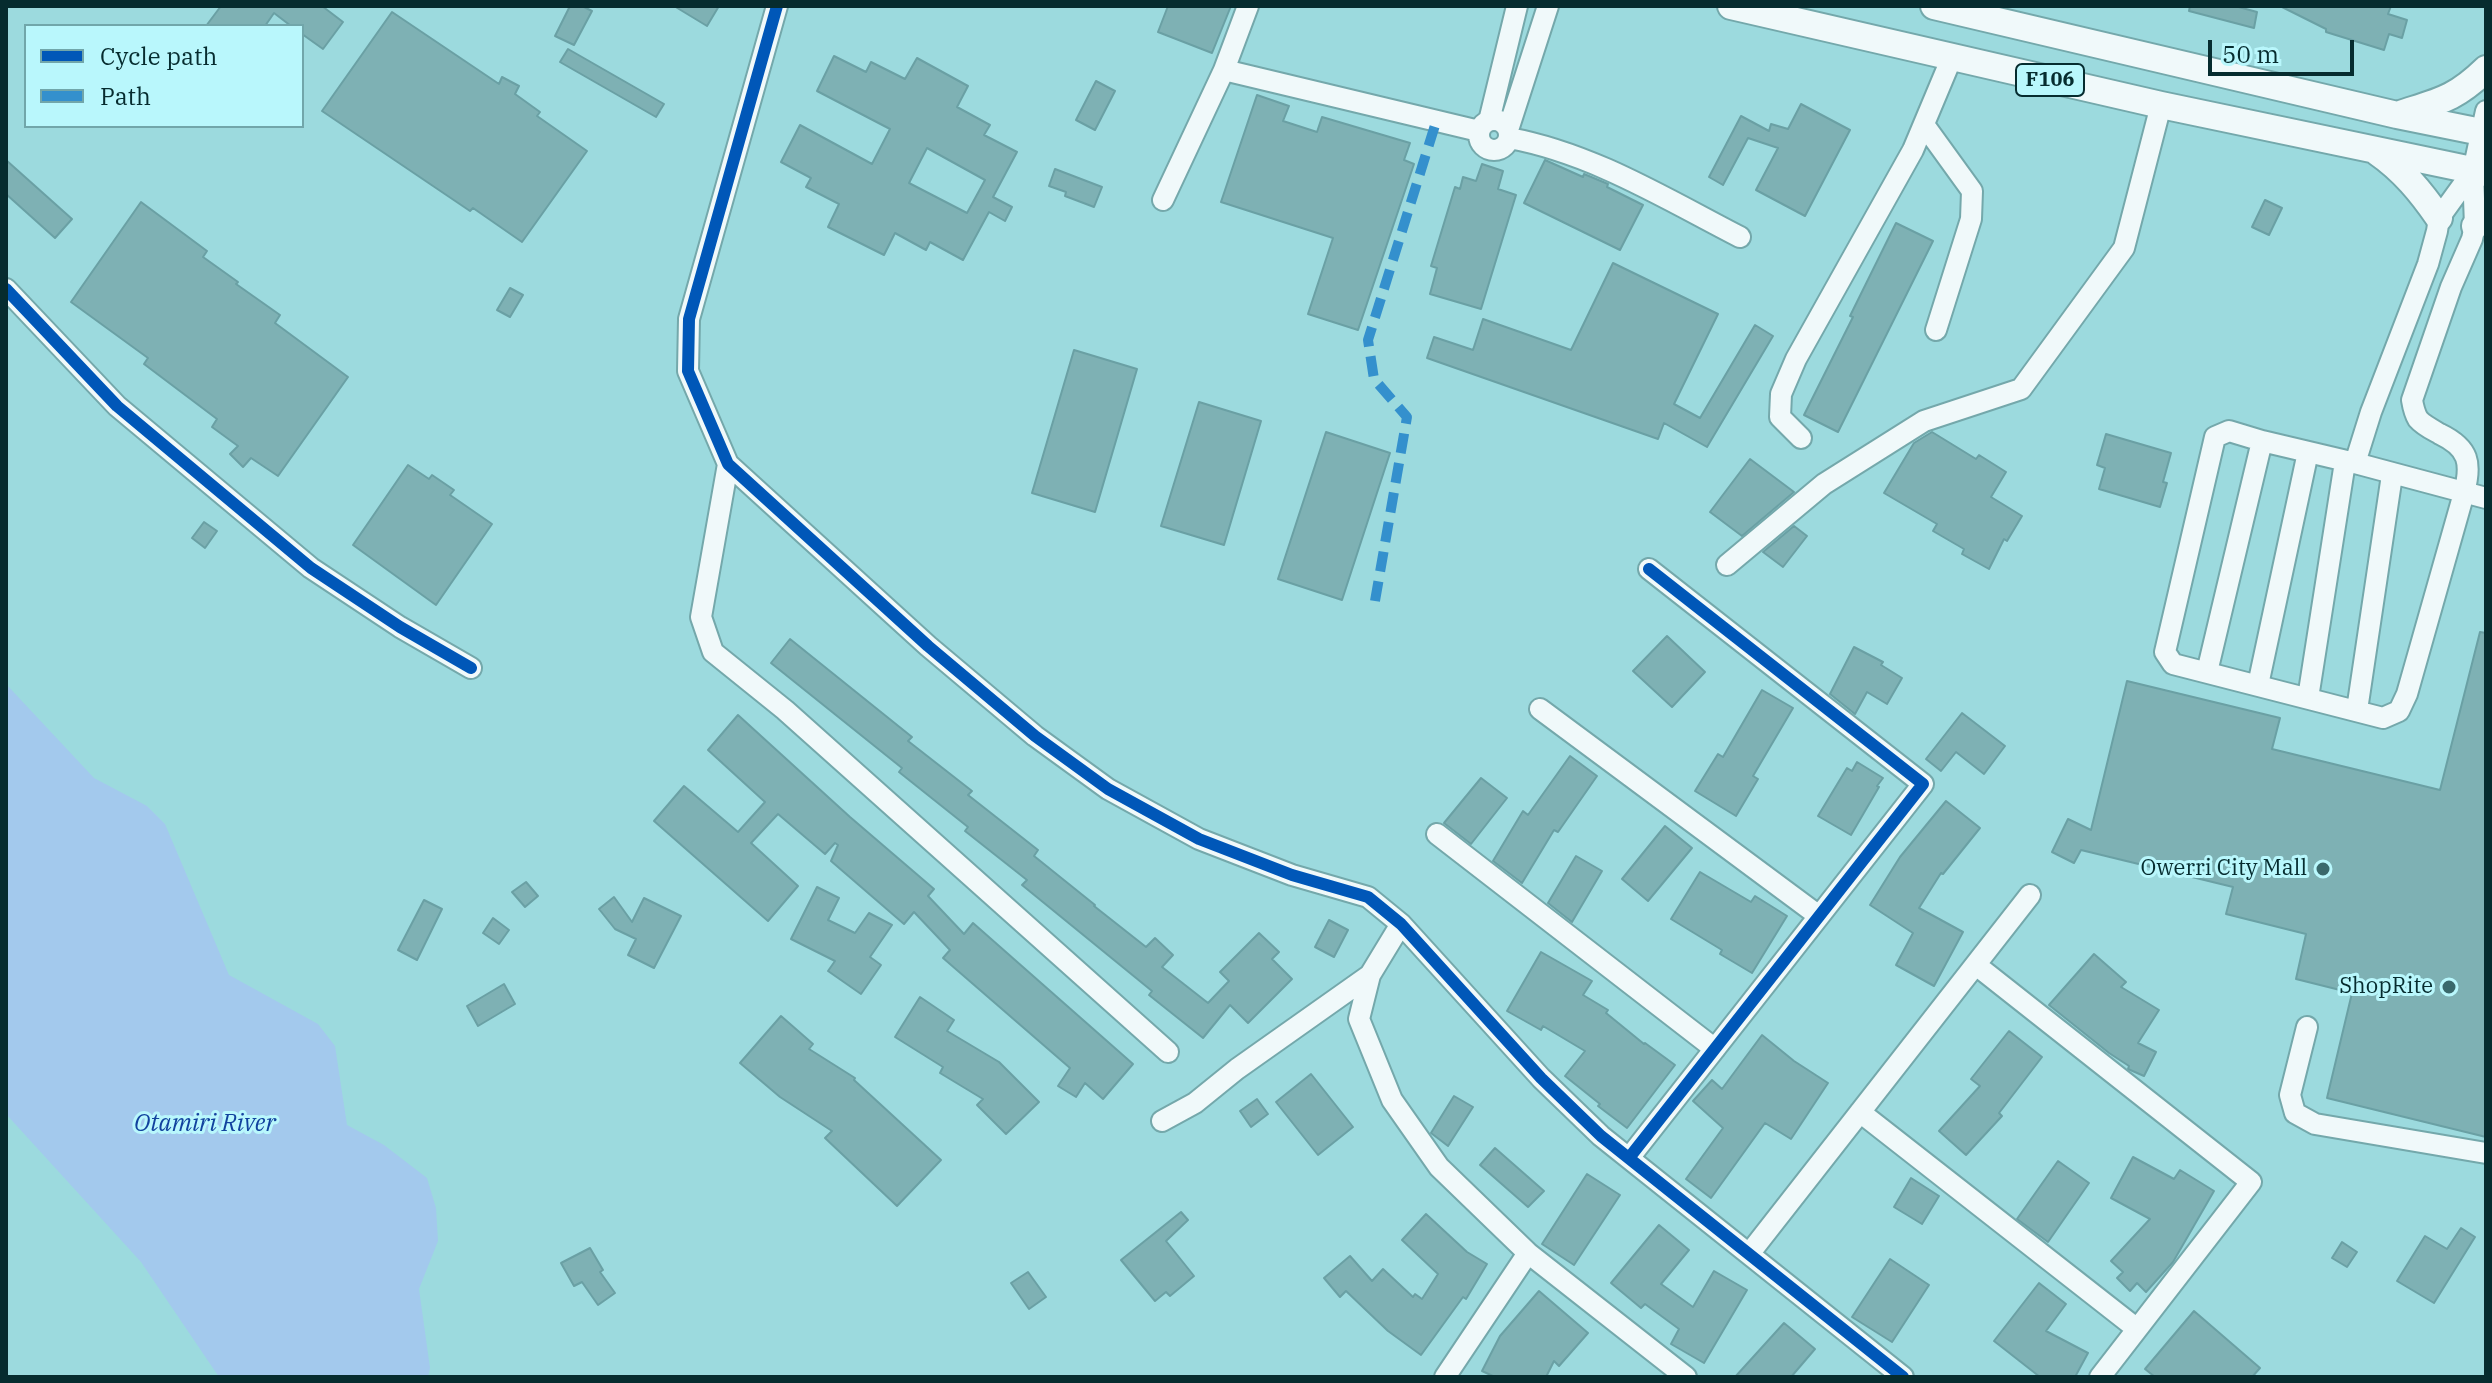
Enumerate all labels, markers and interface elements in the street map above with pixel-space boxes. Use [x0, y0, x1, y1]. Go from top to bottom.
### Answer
legend [24, 24, 304, 128]
scale bar [2212, 24, 2358, 74]
text: 50 m [2222, 38, 2279, 70]
text: Cycle path [100, 40, 217, 72]
road number: F106 [2016, 64, 2084, 96]
text: Path [100, 80, 151, 112]
place label: Owerri City Mall [2141, 856, 2307, 882]
marker: Owerri City Mall [2314, 860, 2332, 878]
place label: ShopRite [2339, 974, 2433, 1000]
marker: ShopRite [2440, 978, 2458, 996]
water label: Otamiri River [134, 1110, 276, 1138]

